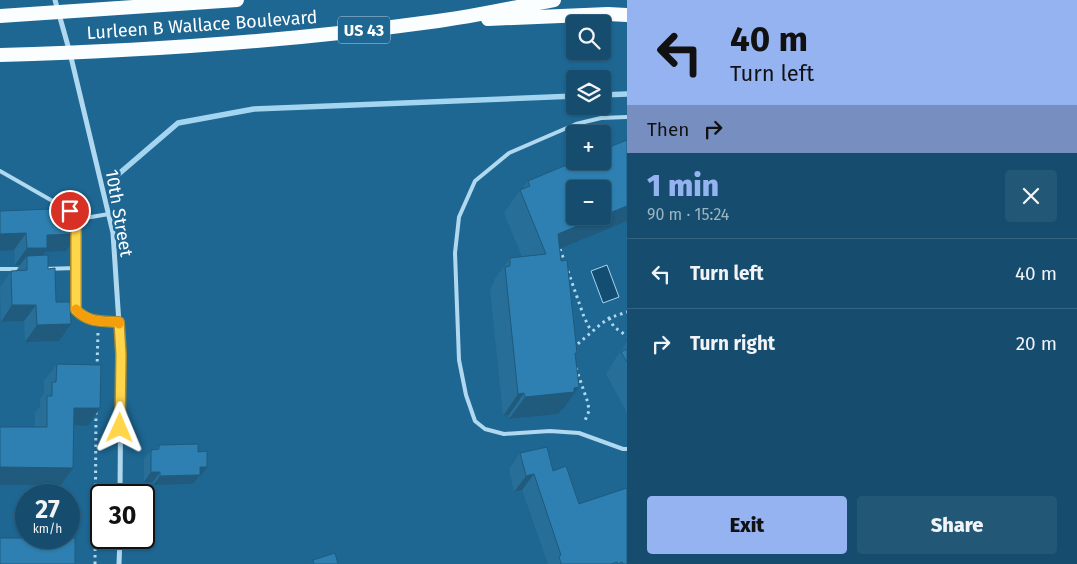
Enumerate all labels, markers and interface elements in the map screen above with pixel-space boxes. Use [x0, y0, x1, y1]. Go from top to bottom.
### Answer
street label: Lurleen B Wallace Boulevard [86, 6, 318, 44]
map controls [566, 15, 611, 225]
button: search [566, 15, 611, 60]
road number: US 43 [338, 16, 390, 44]
text: 40 m [730, 18, 808, 60]
icon: left [647, 20, 712, 85]
text: Turn left [730, 60, 814, 87]
button: layers [566, 70, 611, 115]
icon: right [699, 115, 727, 143]
text: Then [647, 118, 689, 141]
button: + [566, 125, 611, 170]
street label: 10th Street [100, 168, 138, 259]
text: 1 min [647, 168, 719, 204]
button: close [1005, 170, 1057, 222]
button: − [566, 180, 611, 225]
pin [49, 190, 91, 232]
icon: arrive [56, 197, 84, 225]
text: 90 m · 15:24 [647, 205, 729, 224]
icon: left [647, 260, 675, 288]
text: Turn left [690, 262, 764, 285]
text: 40 m [1015, 262, 1057, 285]
icon: right [647, 330, 675, 358]
text: Turn right [690, 332, 775, 355]
text: 20 m [1016, 332, 1057, 355]
position arrow [93, 401, 145, 453]
speed limit sign: 30 [90, 484, 155, 549]
text: 27 [35, 495, 60, 525]
button: Exit [647, 496, 847, 554]
button: Share [857, 496, 1057, 554]
text: km/h [33, 522, 62, 536]

